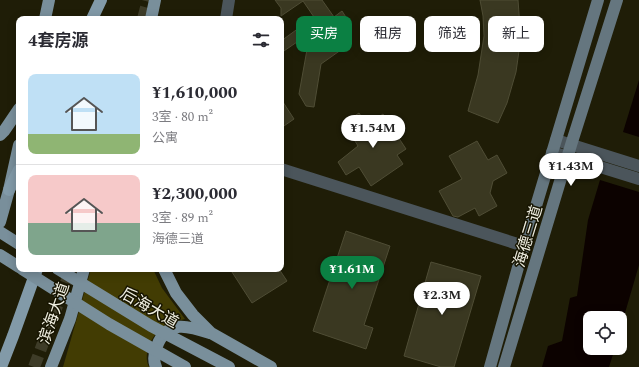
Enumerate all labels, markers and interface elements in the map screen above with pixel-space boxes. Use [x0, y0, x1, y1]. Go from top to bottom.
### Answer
chip: 买房 [296, 16, 352, 52]
chip: 租房 [360, 16, 416, 52]
chip: 筛选 [424, 16, 480, 52]
chip: 新上 [488, 16, 544, 52]
text: 4套房源 [28, 28, 89, 54]
icon: filters [250, 29, 272, 51]
text: ¥1,610,000 [152, 80, 237, 106]
icon: home [60, 90, 108, 138]
text: 3室 · 80 m² [152, 107, 213, 127]
pin: ¥1.54M [340, 115, 406, 149]
text: ¥1.54M [350, 118, 396, 138]
text: 公寓 [152, 128, 178, 148]
pin: ¥1.43M [538, 153, 604, 187]
text: ¥1.43M [548, 156, 594, 176]
text: ¥2,300,000 [152, 181, 237, 207]
icon: home [60, 191, 108, 239]
street label: 海德三道 [507, 202, 549, 270]
text: 3室 · 89 m² [152, 208, 213, 228]
text: 海德三道 [152, 229, 204, 249]
pin: ¥1.61M [319, 256, 385, 290]
text: ¥1.61M [329, 259, 375, 279]
street label: 滨海大道 [32, 279, 76, 347]
street label: 后海大道 [116, 281, 183, 334]
pin: ¥2.3M [414, 282, 470, 316]
text: ¥2.3M [423, 285, 461, 305]
map controls [583, 311, 627, 355]
button: locate [583, 311, 627, 355]

